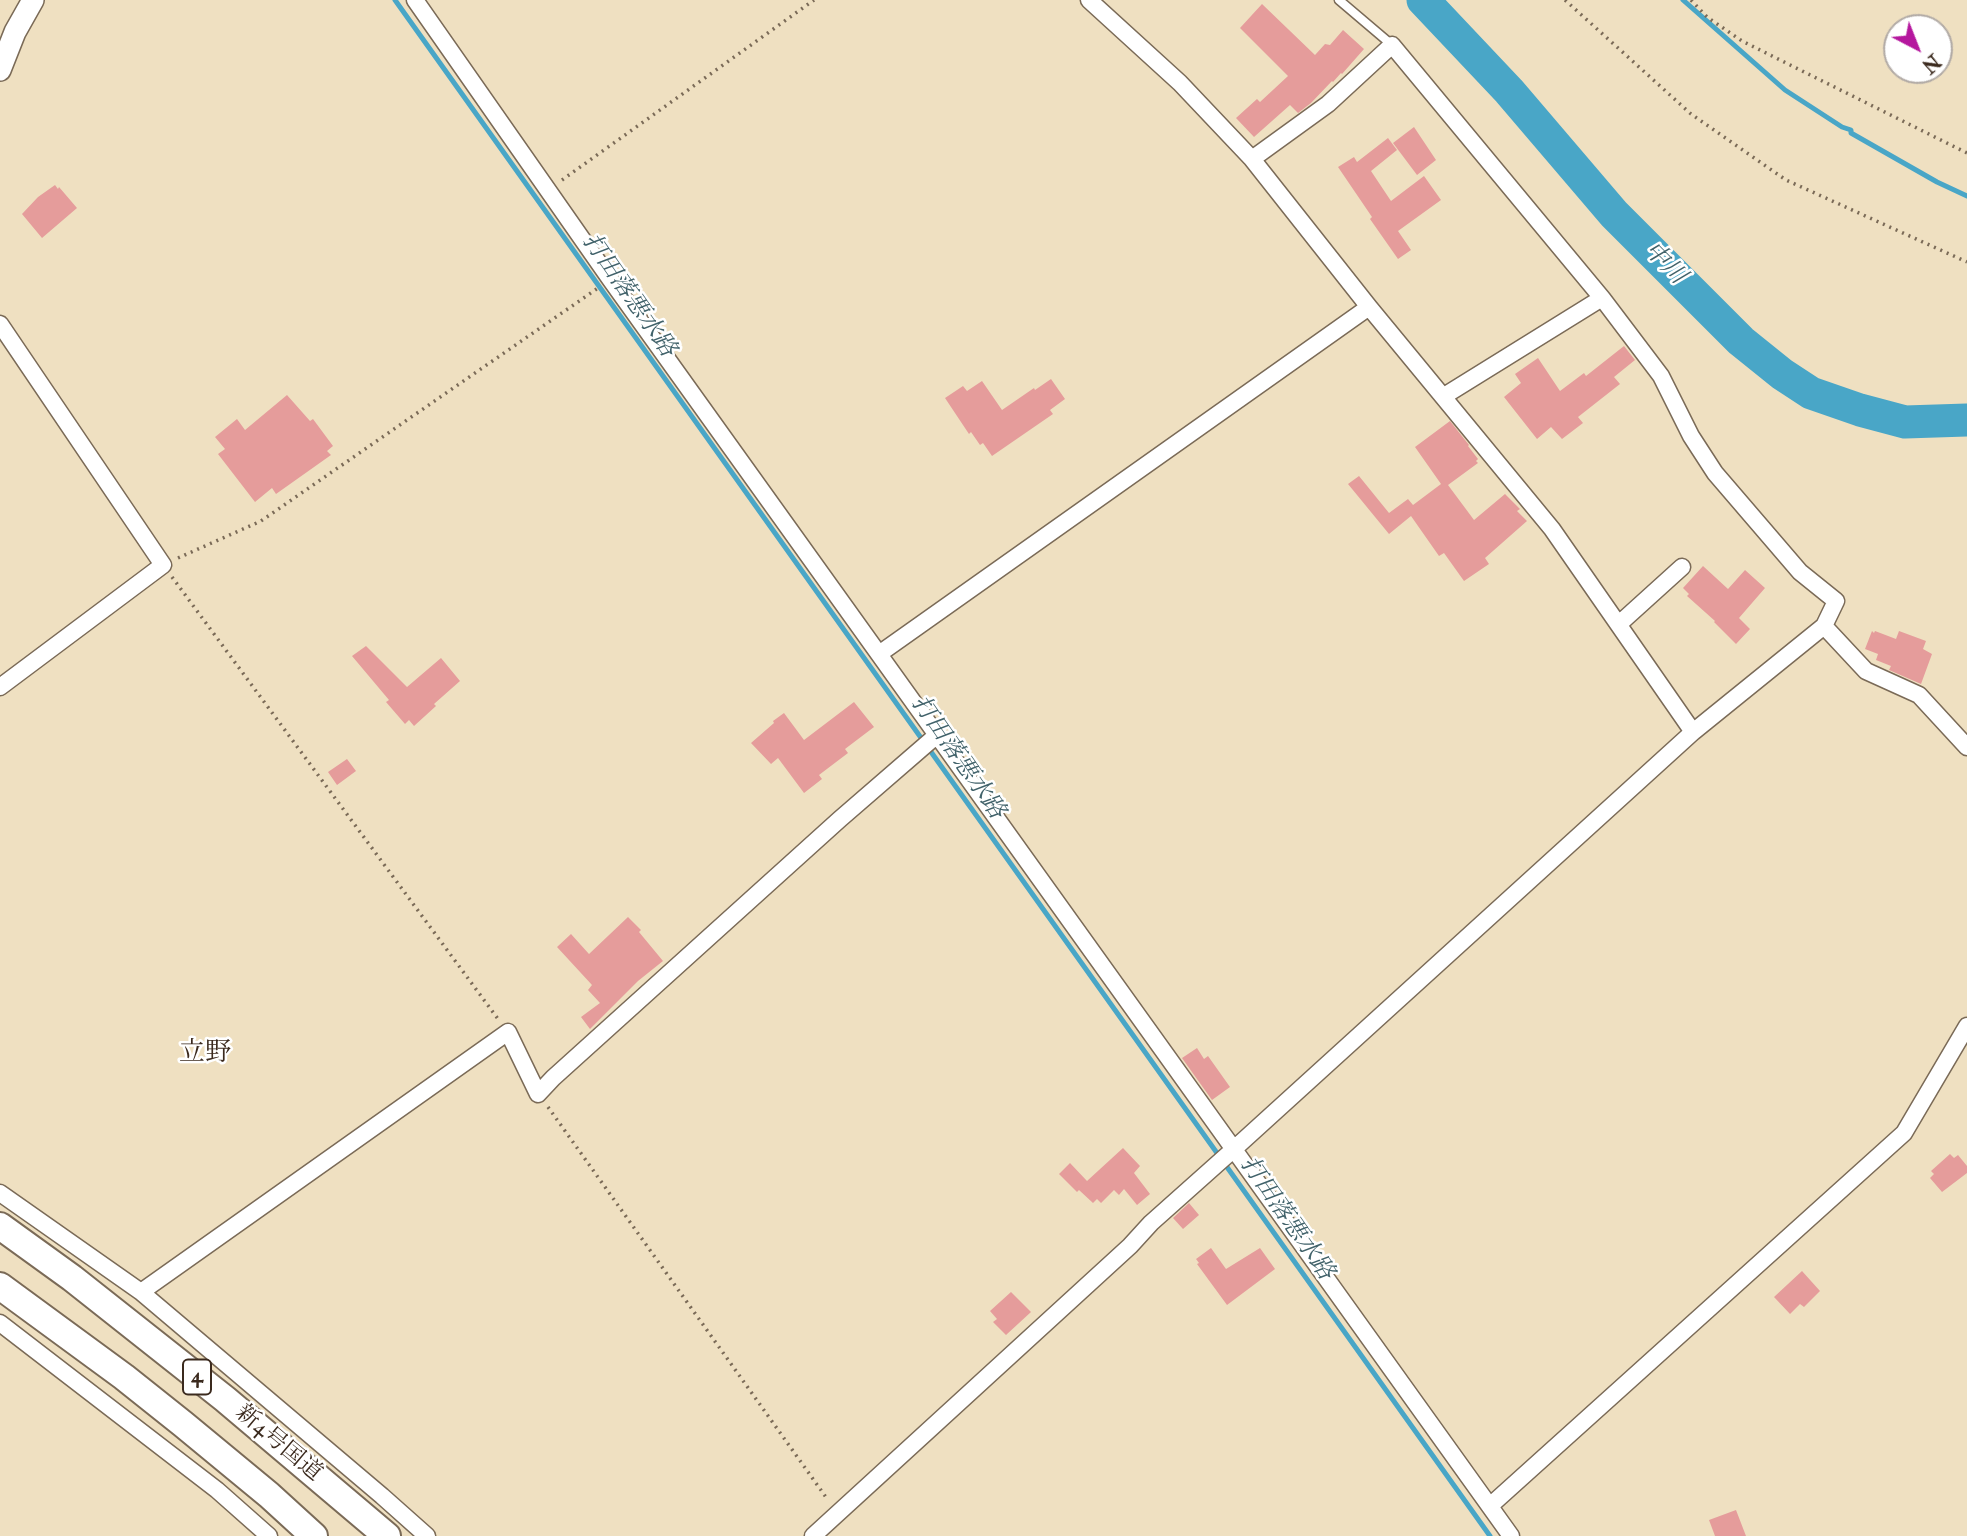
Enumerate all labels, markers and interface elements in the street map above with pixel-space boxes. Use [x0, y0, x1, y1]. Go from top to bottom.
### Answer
north arrow [1883, 14, 1953, 84]
text: N [1916, 49, 1945, 78]
water label: 打田落悪水路 [575, 229, 681, 363]
water label: 中川 [1637, 237, 1691, 291]
water label: 打田落悪水路 [904, 691, 1010, 825]
district label: 立野 [179, 1038, 231, 1070]
water label: 打田落悪水路 [1233, 1152, 1339, 1286]
road number: 4 [183, 1360, 211, 1394]
street label: 新4号国道 [229, 1400, 327, 1488]

